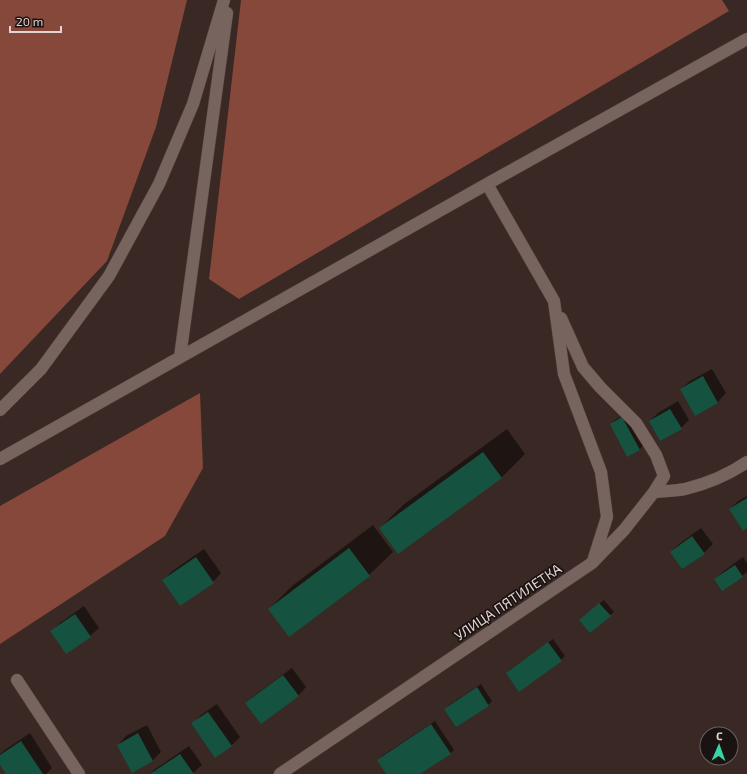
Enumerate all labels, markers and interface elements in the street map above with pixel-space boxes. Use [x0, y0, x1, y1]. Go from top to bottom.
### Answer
scale bar [10, 8, 61, 34]
text: 20 m [16, 14, 43, 28]
street label: УЛИЦА ПЯТИЛЕТКА [451, 559, 565, 644]
north arrow [699, 726, 739, 766]
text: С [716, 729, 723, 742]

